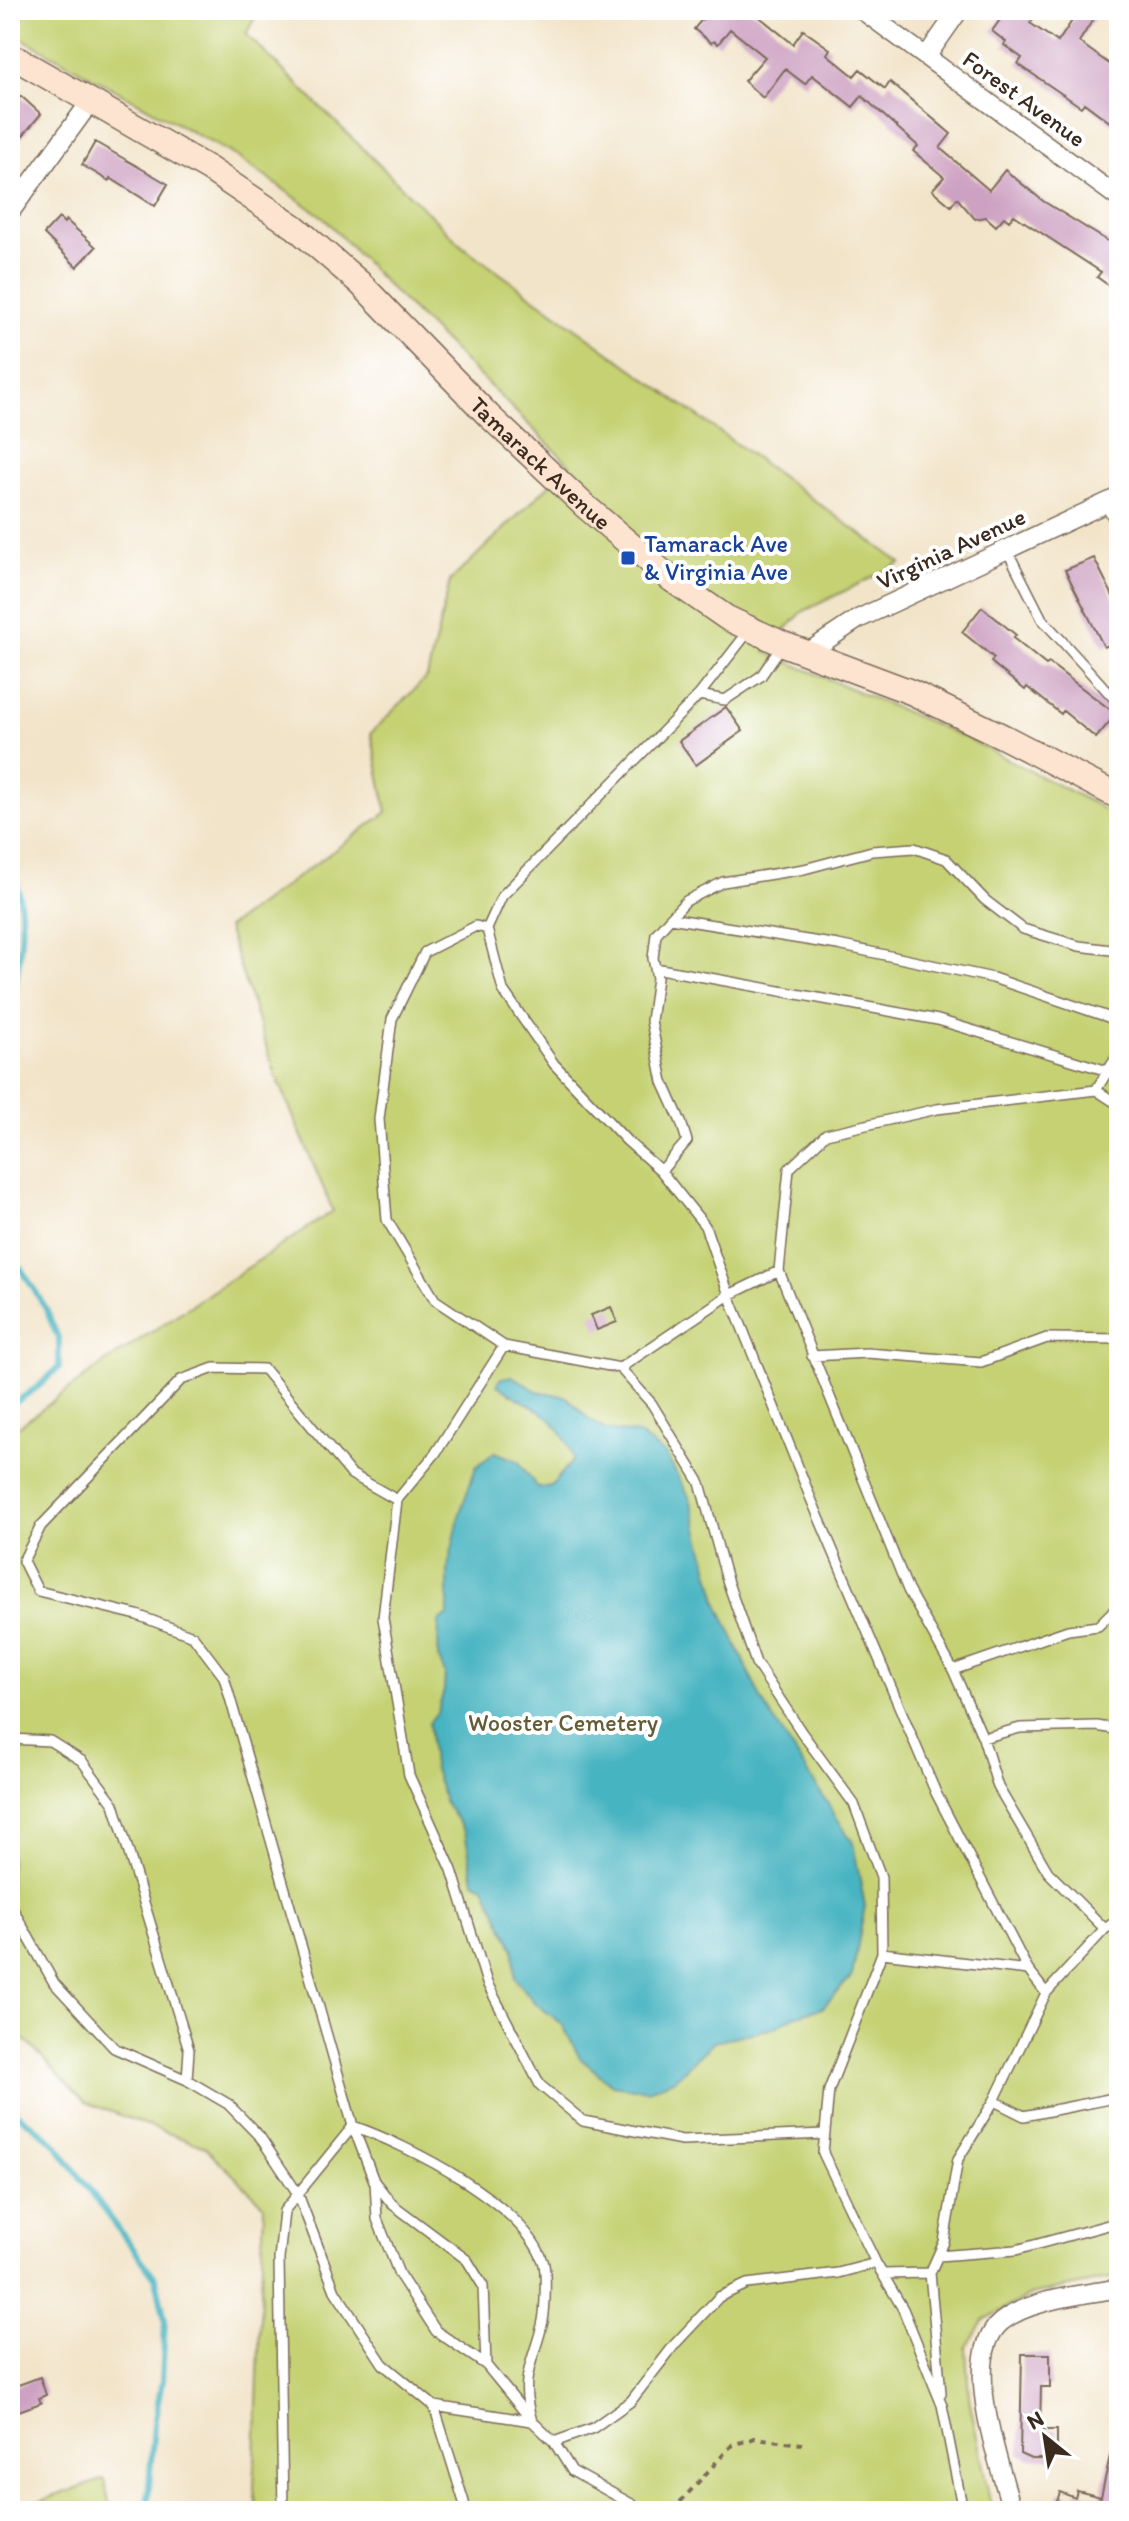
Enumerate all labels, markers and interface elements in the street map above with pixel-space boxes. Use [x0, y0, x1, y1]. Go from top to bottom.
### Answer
street label: Forest Avenue [957, 44, 1091, 153]
street label: Tamarack Avenue [464, 390, 617, 536]
street label: Virginia Avenue [872, 501, 1030, 596]
place label: Tamarack Ave & Virginia Ave [644, 529, 788, 586]
marker: Tamarack Ave & Virginia Ave [619, 549, 637, 567]
park label: Wooster Cemetery [468, 1708, 658, 1737]
north arrow [1005, 2397, 1085, 2477]
text: N [1022, 2405, 1048, 2436]

